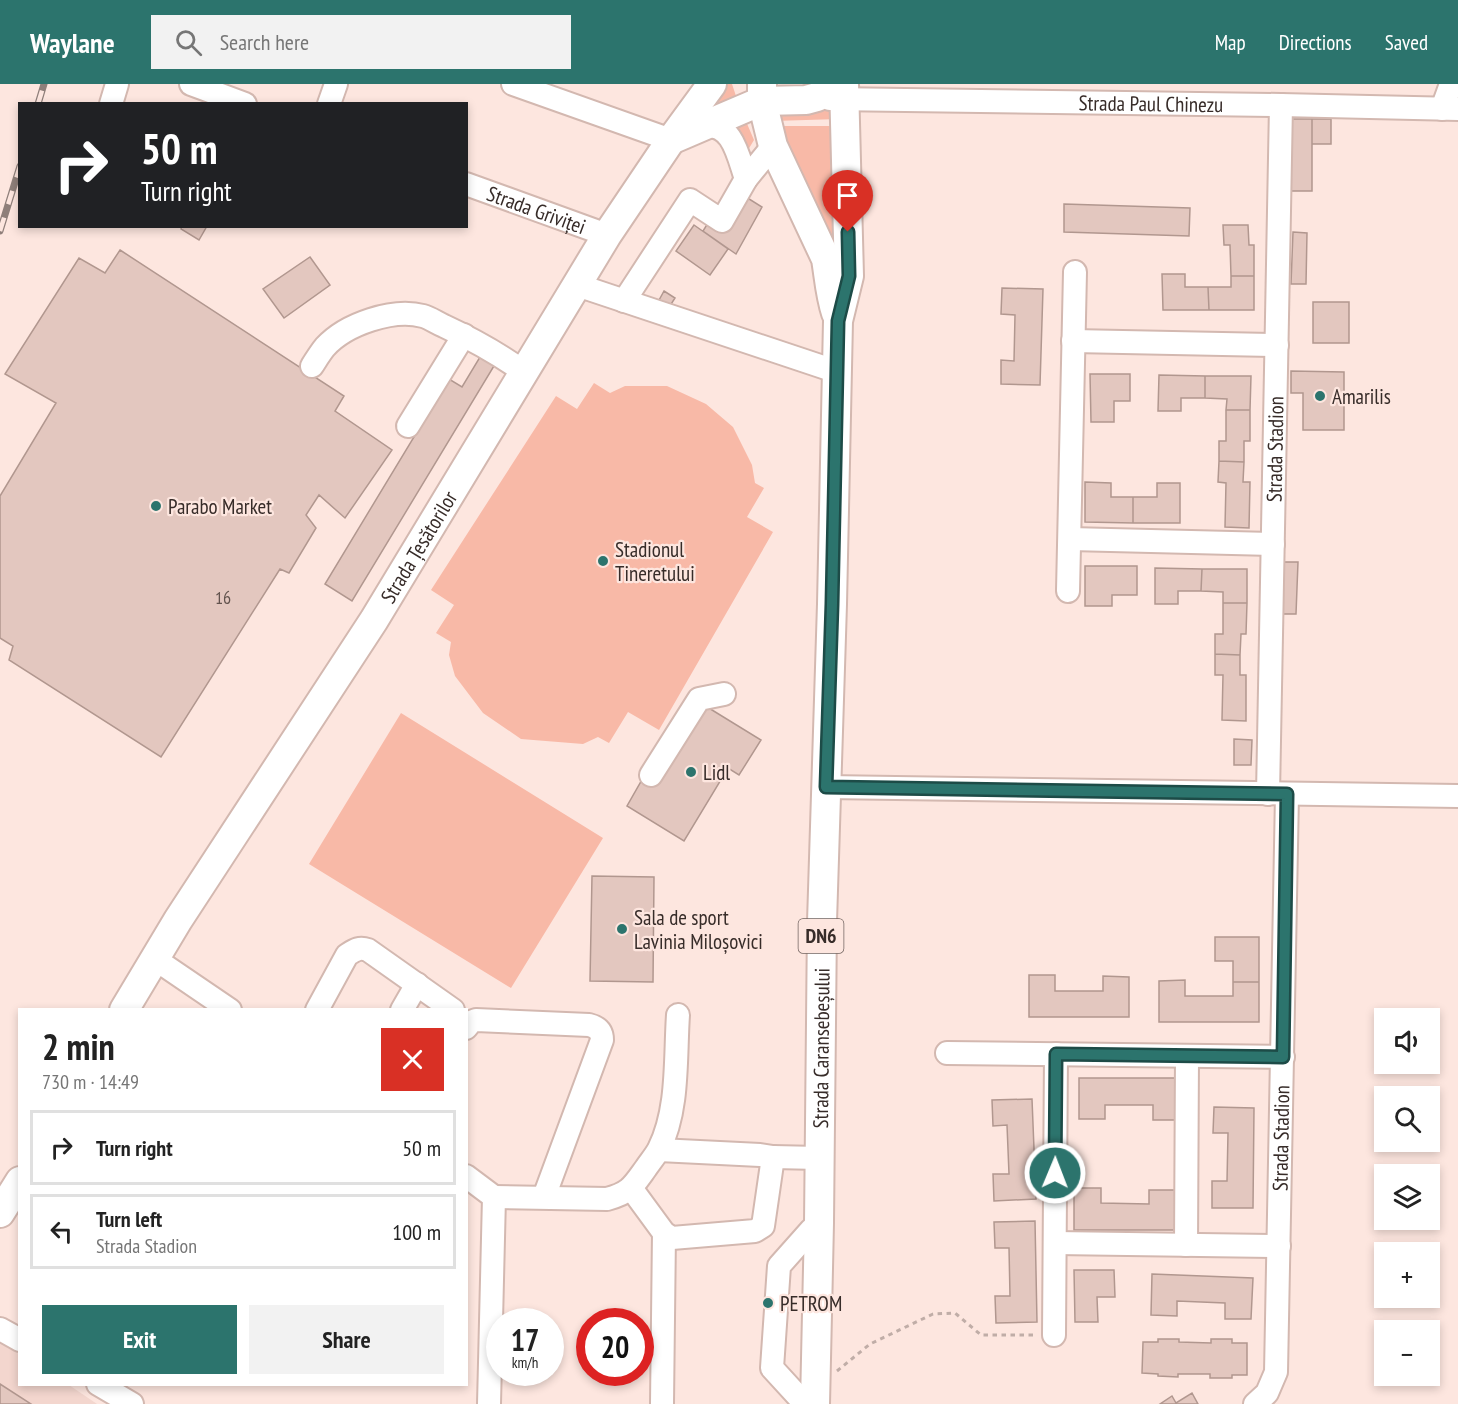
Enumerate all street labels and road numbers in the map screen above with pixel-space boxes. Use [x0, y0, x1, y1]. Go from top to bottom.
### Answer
street label: Strada Paul Chinezu [1079, 89, 1223, 118]
street label: Strada Griviței [483, 179, 590, 240]
street label: Strada Stadion [1260, 396, 1289, 502]
street label: Strada Țesătorilor [374, 485, 463, 608]
road number: DN6 [798, 919, 844, 953]
street label: Strada Caransebeșului [806, 968, 835, 1128]
street label: Strada Stadion [1266, 1085, 1295, 1191]

